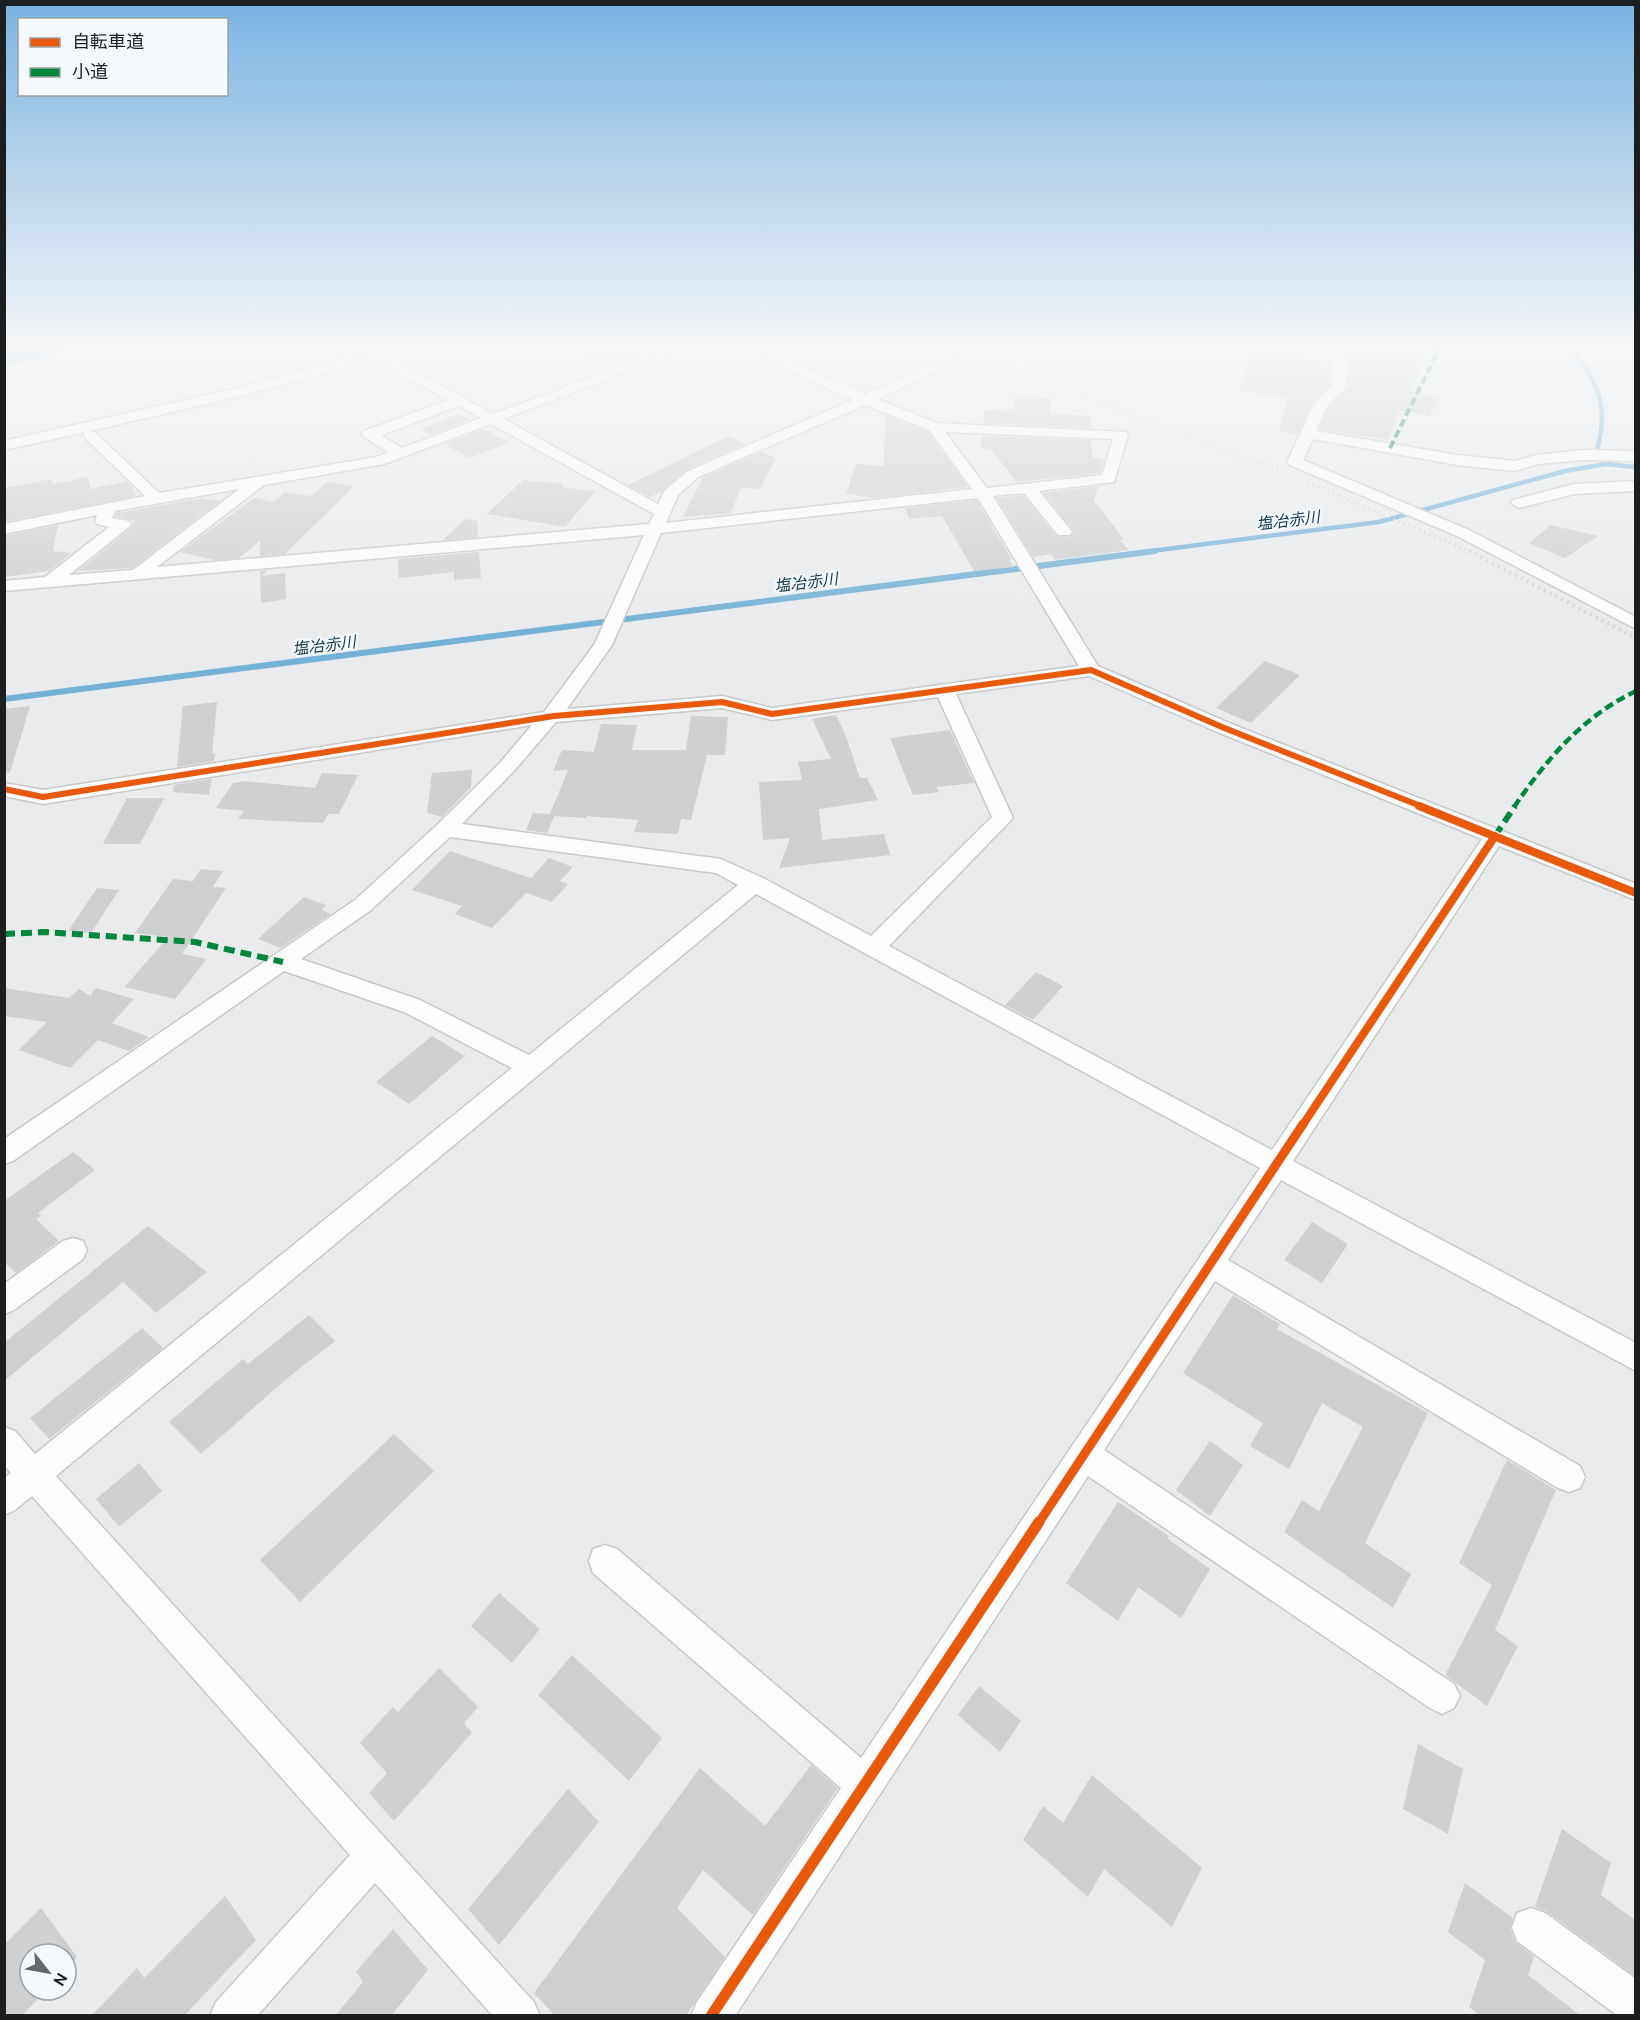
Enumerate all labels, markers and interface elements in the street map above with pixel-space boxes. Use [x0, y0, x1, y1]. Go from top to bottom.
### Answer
legend [18, 18, 228, 96]
text: 自転車道 [72, 31, 144, 51]
text: 小道 [72, 61, 108, 81]
water label: 塩冶赤川 [1255, 507, 1323, 533]
water label: 塩冶赤川 [773, 569, 841, 595]
water label: 塩冶赤川 [291, 632, 359, 658]
north arrow [18, 1942, 78, 2002]
text: N [50, 1970, 72, 1989]

